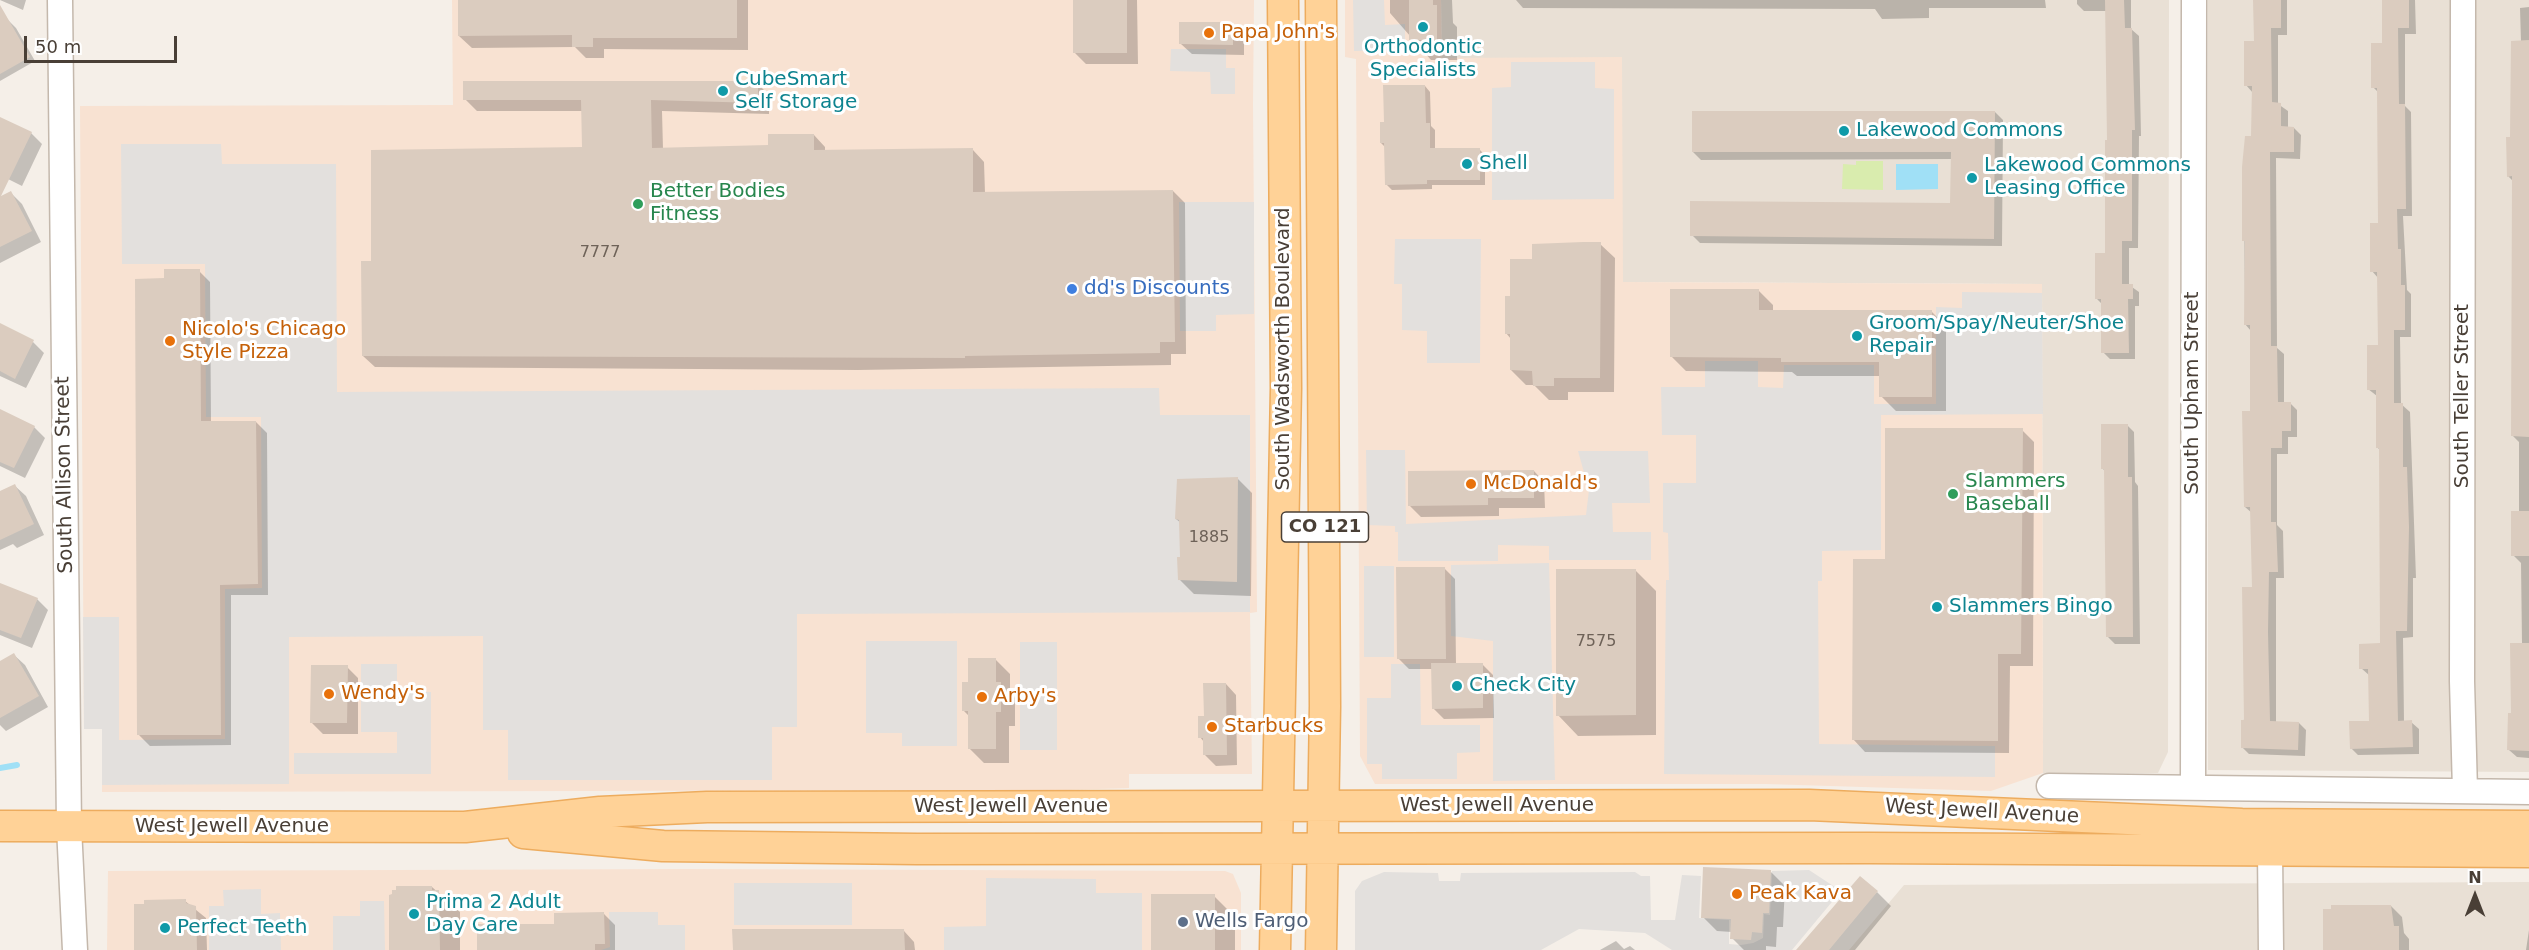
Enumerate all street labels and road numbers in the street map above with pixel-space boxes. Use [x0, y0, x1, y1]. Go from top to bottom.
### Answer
street label: South Wadsworth Boulevard [1272, 207, 1296, 491]
street label: South Upham Street [2181, 291, 2205, 495]
street label: South Teller Street [2451, 304, 2475, 488]
street label: South Allison Street [51, 376, 79, 574]
road number: CO 121 [1282, 512, 1368, 542]
street label: West Jewell Avenue [1400, 794, 1594, 818]
street label: West Jewell Avenue [914, 795, 1108, 819]
street label: West Jewell Avenue [1884, 795, 2080, 829]
street label: West Jewell Avenue [135, 815, 329, 839]

